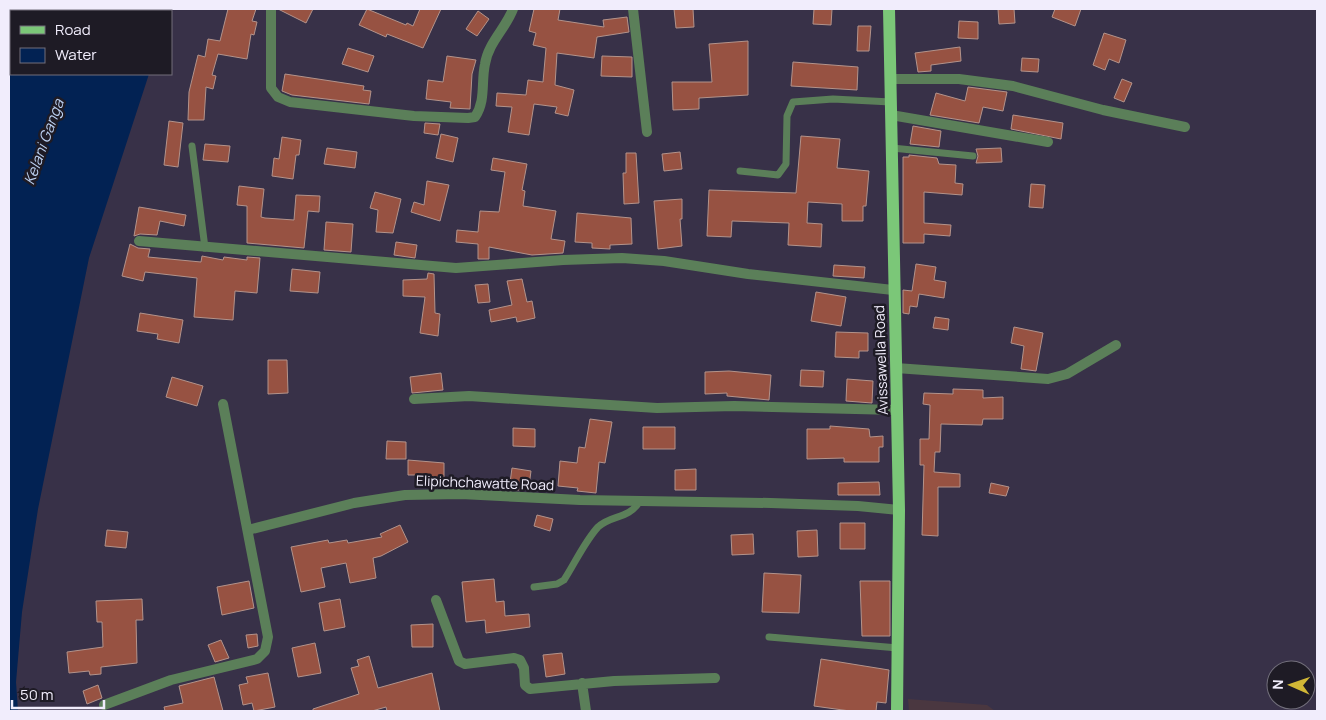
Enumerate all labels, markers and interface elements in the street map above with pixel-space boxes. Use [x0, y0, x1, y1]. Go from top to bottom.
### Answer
legend [10, 10, 172, 75]
text: Road [55, 19, 91, 40]
text: Water [55, 44, 97, 65]
water label: Kelani Ganga [18, 96, 69, 187]
street label: Avissawella Road [869, 305, 892, 415]
street label: Elipichchawatte Road [416, 471, 554, 494]
north arrow [1266, 660, 1316, 710]
scale bar [12, 678, 105, 710]
text: N [1268, 679, 1287, 690]
text: 50 m [20, 684, 54, 705]

